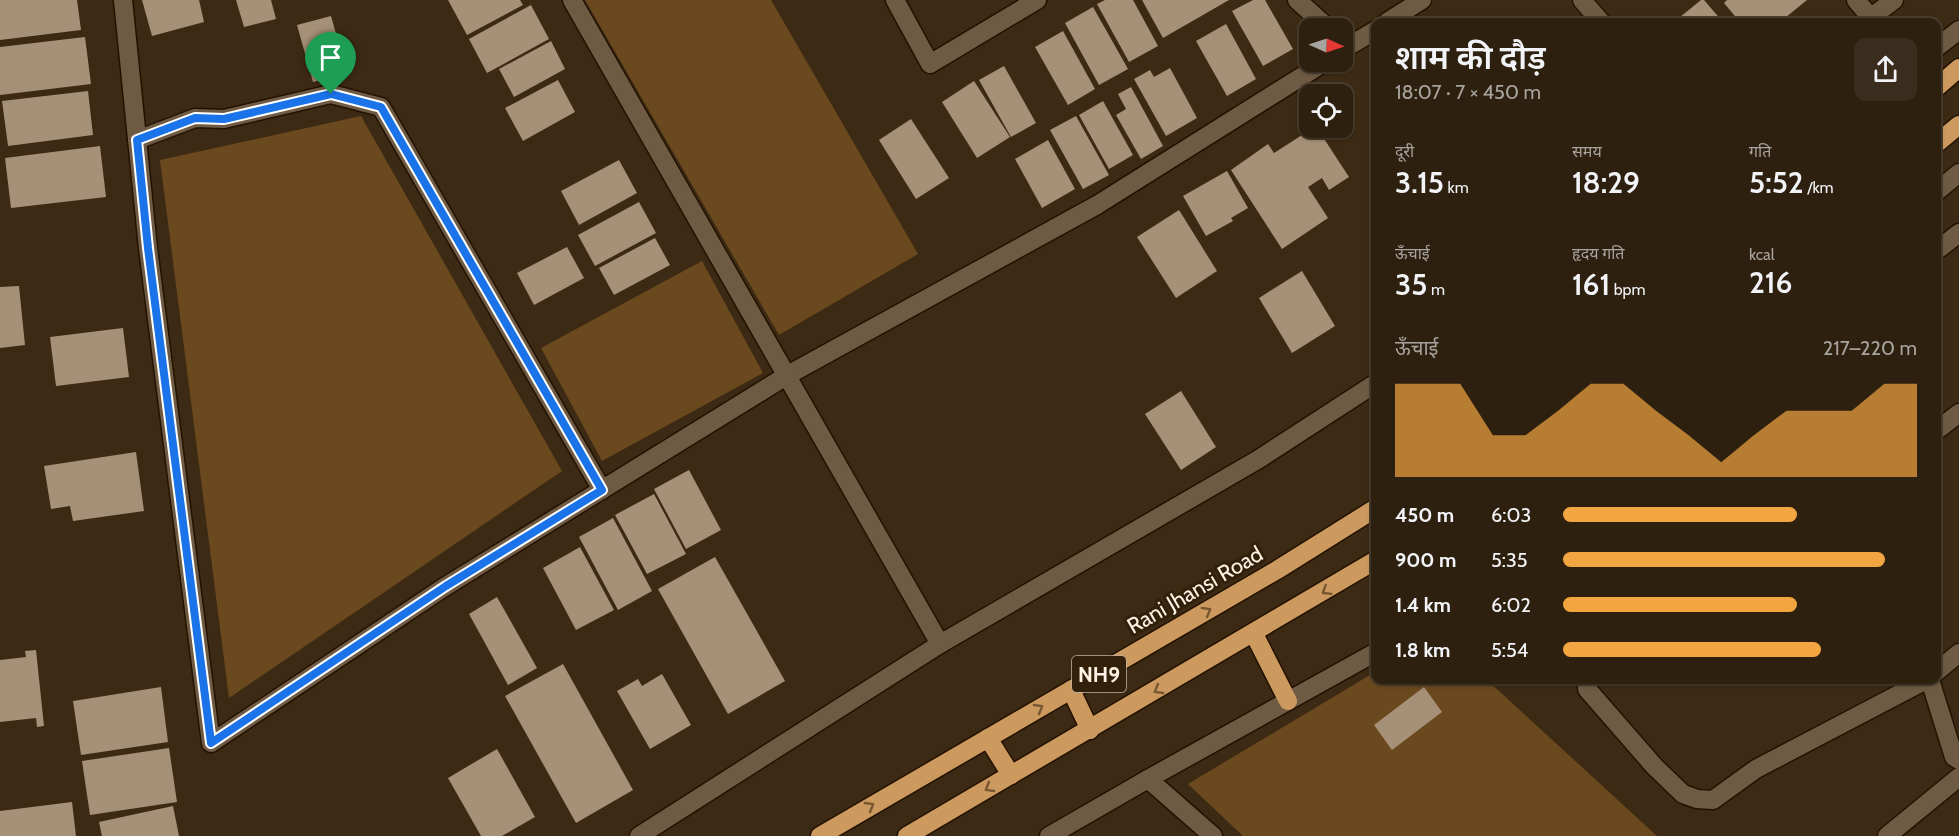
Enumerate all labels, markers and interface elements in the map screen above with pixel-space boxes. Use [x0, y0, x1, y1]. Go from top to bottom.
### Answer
north arrow [1299, 18, 1353, 72]
map controls [1299, 18, 1353, 138]
pin [305, 32, 356, 94]
text: शाम की दौड़ [1395, 37, 1546, 77]
button: share [1854, 38, 1917, 101]
icon: arrive [314, 41, 347, 74]
text: 18:07 · 7 × 450 m [1395, 80, 1541, 104]
button: locate [1299, 84, 1353, 138]
text: दूरी [1395, 142, 1414, 161]
text: समय [1572, 142, 1602, 161]
text: गति [1749, 142, 1771, 161]
text: 3.15 [1395, 164, 1444, 201]
text: 18:29 [1572, 164, 1640, 201]
text: 5:52 [1749, 164, 1804, 201]
text: km [1444, 178, 1469, 197]
text: /km [1804, 178, 1834, 197]
text: ऊँचाई [1395, 244, 1430, 263]
text: हृदय गति [1572, 244, 1624, 263]
text: kcal [1749, 245, 1775, 264]
text: 216 [1749, 264, 1792, 301]
text: 35 [1395, 266, 1427, 303]
text: 161 [1572, 266, 1610, 303]
text: m [1427, 280, 1445, 299]
text: bpm [1610, 280, 1645, 299]
text: ऊँचाई [1395, 336, 1438, 360]
text: 217–220 m [1823, 336, 1917, 360]
text: 450 m [1395, 503, 1454, 527]
text: 6:03 [1491, 503, 1531, 527]
street label: Rani Jhansi Road [1122, 540, 1268, 640]
text: 900 m [1395, 548, 1456, 572]
text: 5:35 [1491, 548, 1528, 572]
one-way arrow [1322, 584, 1332, 596]
text: 1.4 km [1395, 593, 1451, 617]
text: 6:02 [1491, 593, 1531, 617]
one-way arrow [1201, 606, 1211, 618]
text: 1.8 km [1395, 638, 1450, 662]
text: 5:54 [1491, 638, 1528, 662]
road number: NH9 [1072, 656, 1126, 692]
one-way arrow [1154, 682, 1164, 694]
one-way arrow [1033, 704, 1043, 716]
one-way arrow [985, 781, 995, 792]
one-way arrow [864, 802, 874, 814]

